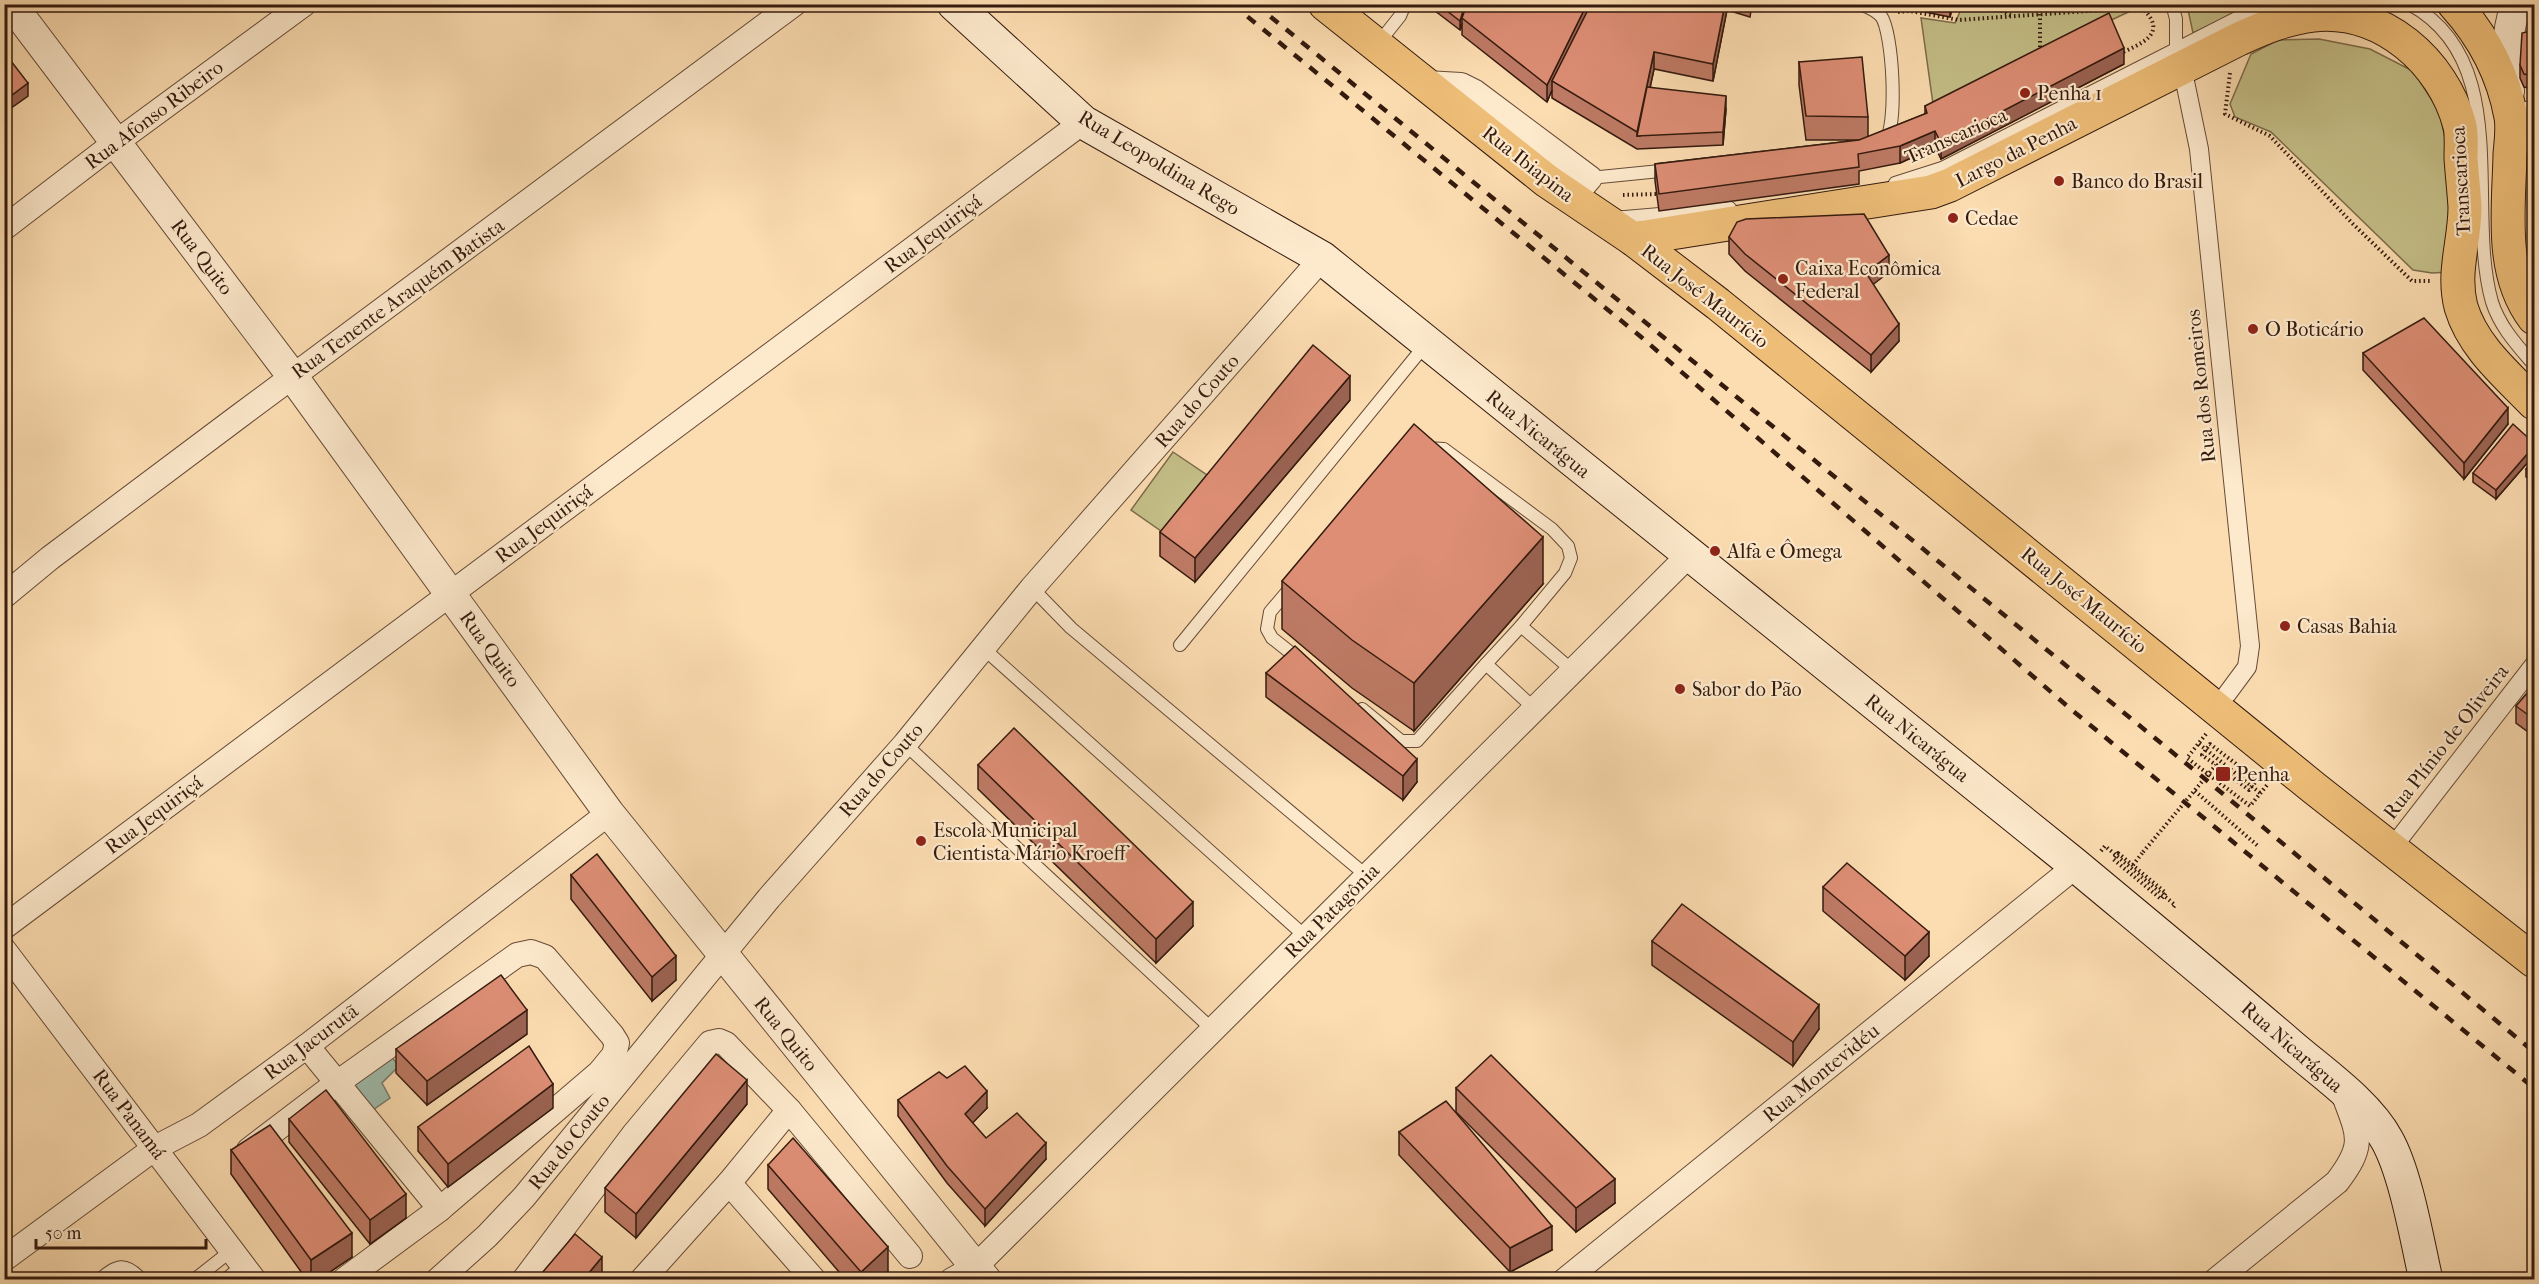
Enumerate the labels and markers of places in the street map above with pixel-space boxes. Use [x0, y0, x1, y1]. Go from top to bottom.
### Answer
place label: Penha 1 [2037, 82, 2102, 105]
marker: Penha 1 [2018, 86, 2032, 100]
place label: Banco do Brasil [2071, 170, 2203, 193]
marker: Banco do Brasil [2052, 174, 2066, 188]
place label: Cedae [1965, 207, 2018, 230]
marker: Cedae [1946, 211, 1960, 225]
place label: Caixa Econômica Federal [1795, 257, 1941, 303]
marker: Caixa Econômica Federal [1776, 272, 1790, 286]
place label: O Boticário [2265, 318, 2364, 341]
marker: O Boticário [2246, 322, 2260, 336]
place label: Alfa e Ômega [1726, 538, 1843, 563]
marker: Alfa e Ômega [1708, 544, 1722, 558]
place label: Casas Bahia [2297, 615, 2397, 638]
marker: Casas Bahia [2278, 619, 2292, 633]
place label: Sabor do Pão [1692, 678, 1802, 701]
marker: Sabor do Pão [1673, 682, 1687, 696]
place label: Penha [2236, 763, 2290, 786]
marker: Penha [2214, 765, 2232, 783]
place label: Escola Municipal Cientista Mário Kroeff [933, 819, 1130, 865]
marker: Escola Municipal Cientista Mário Kroeff [914, 834, 928, 848]

